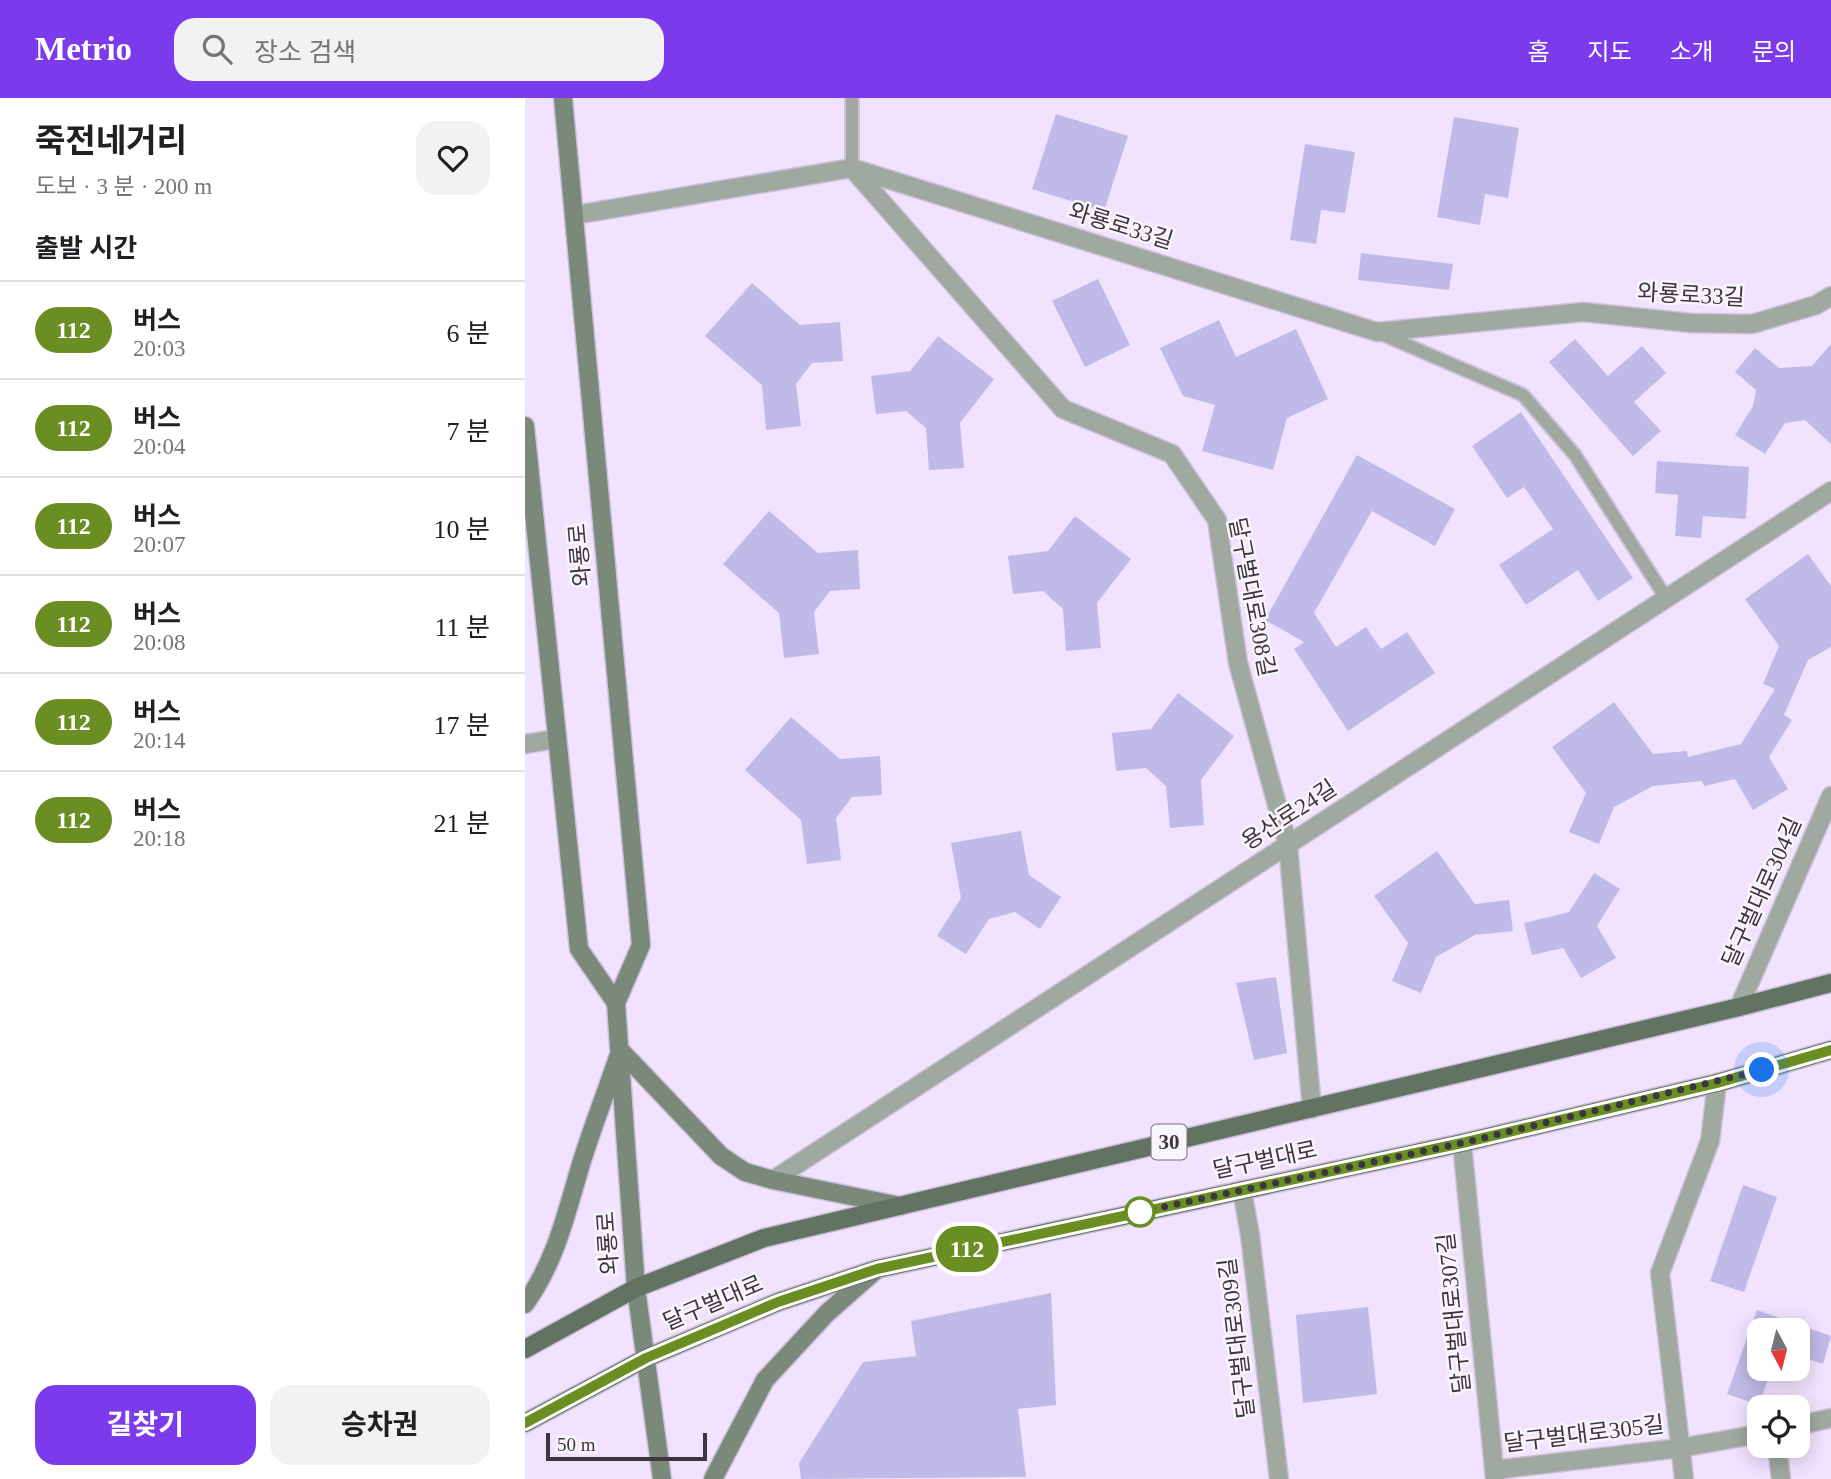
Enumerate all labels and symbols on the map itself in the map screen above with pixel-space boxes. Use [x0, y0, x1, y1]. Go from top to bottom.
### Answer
street label: 와룡로33길 [1066, 198, 1176, 254]
street label: 와룡로33길 [1637, 280, 1745, 310]
street label: 달구벌대로308길 [1224, 515, 1280, 679]
street label: 와룡로 [565, 522, 595, 588]
street label: 용산로24길 [1237, 775, 1341, 855]
street label: 달구벌대로304길 [1718, 813, 1806, 971]
your location [1744, 1052, 1779, 1087]
road number: 30 [1151, 1124, 1187, 1160]
street label: 달구벌대로 [1211, 1137, 1319, 1183]
unlabelled marker [1125, 1197, 1155, 1227]
street label: 와룡로 [593, 1210, 623, 1276]
line badge: 112 [927, 1226, 1007, 1272]
street label: 달구벌대로307길 [1433, 1231, 1475, 1395]
street label: 달구벌대로309길 [1215, 1256, 1259, 1420]
street label: 달구벌대로 [659, 1271, 767, 1335]
north arrow [1747, 1318, 1809, 1381]
street label: 달구벌대로305길 [1502, 1412, 1666, 1456]
scale bar [546, 1430, 707, 1462]

